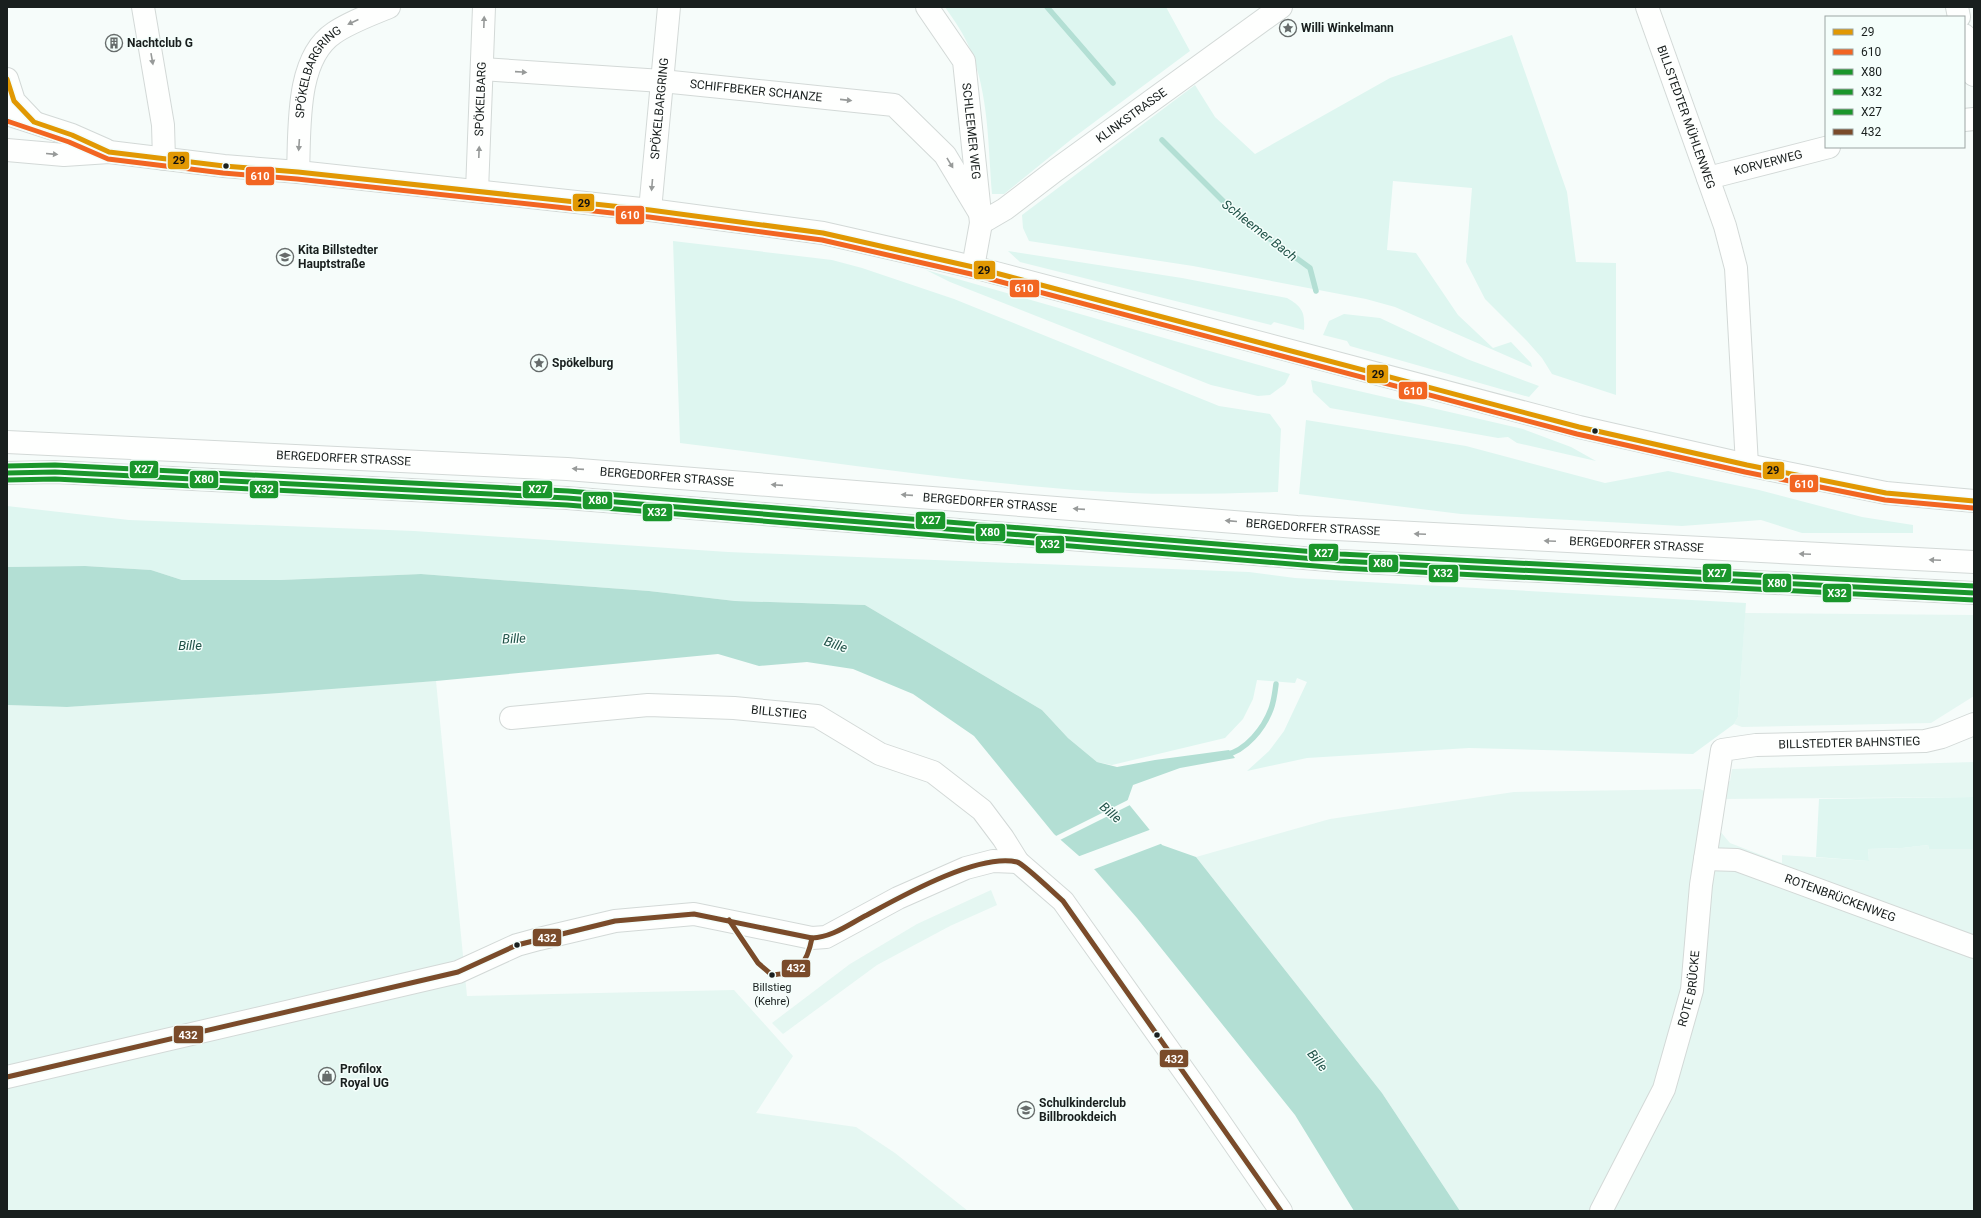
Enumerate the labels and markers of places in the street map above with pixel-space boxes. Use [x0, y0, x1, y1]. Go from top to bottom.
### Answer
place icon: Willi Winkelmann [1278, 18, 1298, 38]
place label: Willi Winkelmann [1301, 21, 1394, 35]
building icon: Nachtclub G [104, 33, 124, 53]
place label: Nachtclub G [127, 36, 193, 50]
unlabelled marker [221, 161, 231, 171]
place label: Kita Billstedter Hauptstraße [298, 243, 378, 271]
school or university icon: Kita Billstedter Hauptstraße [275, 247, 295, 267]
place icon: Spökelburg [529, 353, 549, 373]
place label: Spökelburg [552, 356, 614, 370]
unlabelled marker [1590, 426, 1600, 436]
unlabelled marker [512, 940, 522, 950]
marker: Billstieg (Kehre) [767, 970, 777, 980]
place label: Billstieg (Kehre) [753, 981, 791, 1008]
unlabelled marker [1152, 1030, 1162, 1040]
place label: Profilox Royal UG [340, 1062, 389, 1090]
shop icon: Profilox Royal UG [317, 1066, 337, 1086]
place label: Schulkinderclub Billbrookdeich [1039, 1096, 1126, 1124]
school or university icon: Schulkinderclub Billbrookdeich [1016, 1100, 1036, 1120]

